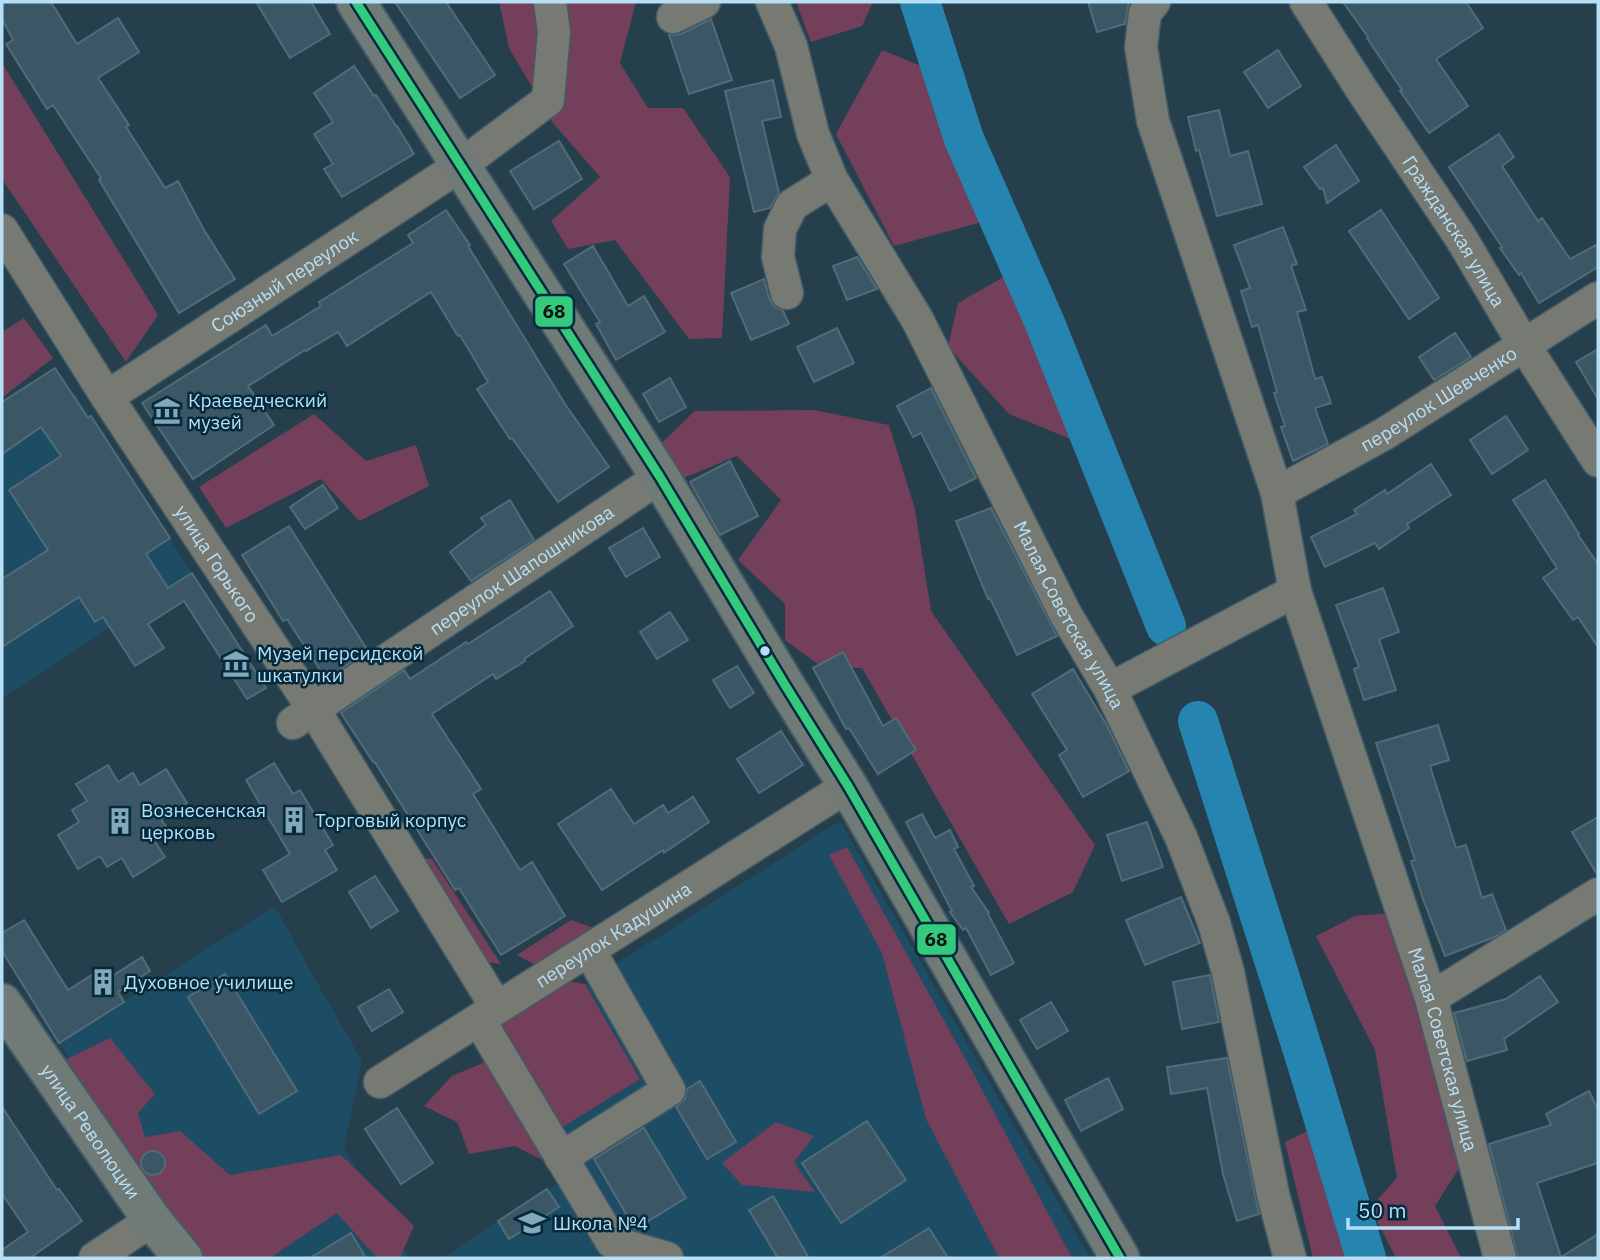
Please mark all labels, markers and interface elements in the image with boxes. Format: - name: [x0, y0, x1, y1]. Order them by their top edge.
- street label: Гражданская улица: [1397, 151, 1511, 311]
- street label: Союзный переулок: [206, 224, 362, 338]
- line badge: 68: [534, 295, 574, 328]
- text: 68: [543, 299, 565, 323]
- street label: переулок Шевченко: [1356, 341, 1521, 457]
- place label: Краеведческий музей: [188, 388, 327, 434]
- museum icon: Краеведческий музей: [152, 396, 182, 426]
- street label: переулок Шапошникова: [425, 499, 618, 640]
- street label: улица Горького: [170, 500, 265, 627]
- street label: Малая Советская улица: [1008, 517, 1130, 713]
- place label: Музей персидской шкатулки: [257, 641, 423, 687]
- unlabelled marker: [758, 644, 772, 658]
- museum icon: Музей персидской шкатулки: [221, 649, 251, 679]
- place label: Вознесенская церковь: [141, 798, 266, 844]
- building icon: Торговый корпус: [279, 805, 309, 835]
- building icon: Вознесенская церковь: [105, 806, 135, 836]
- place label: Торговый корпус: [315, 808, 467, 832]
- street label: переулок Кадушина: [531, 876, 696, 993]
- line badge: 68: [916, 923, 957, 956]
- text: 68: [925, 927, 947, 951]
- street label: Малая Советская улица: [1403, 944, 1483, 1154]
- building icon: Духовное училище: [88, 967, 118, 997]
- place label: Духовное училище: [124, 970, 293, 994]
- street label: улица Революции: [36, 1059, 146, 1204]
- scale bar: [1348, 1186, 1518, 1230]
- text: 50 m: [1358, 1196, 1407, 1224]
- school or university icon: Школа №4: [517, 1208, 547, 1238]
- place label: Школа №4: [553, 1211, 648, 1235]

